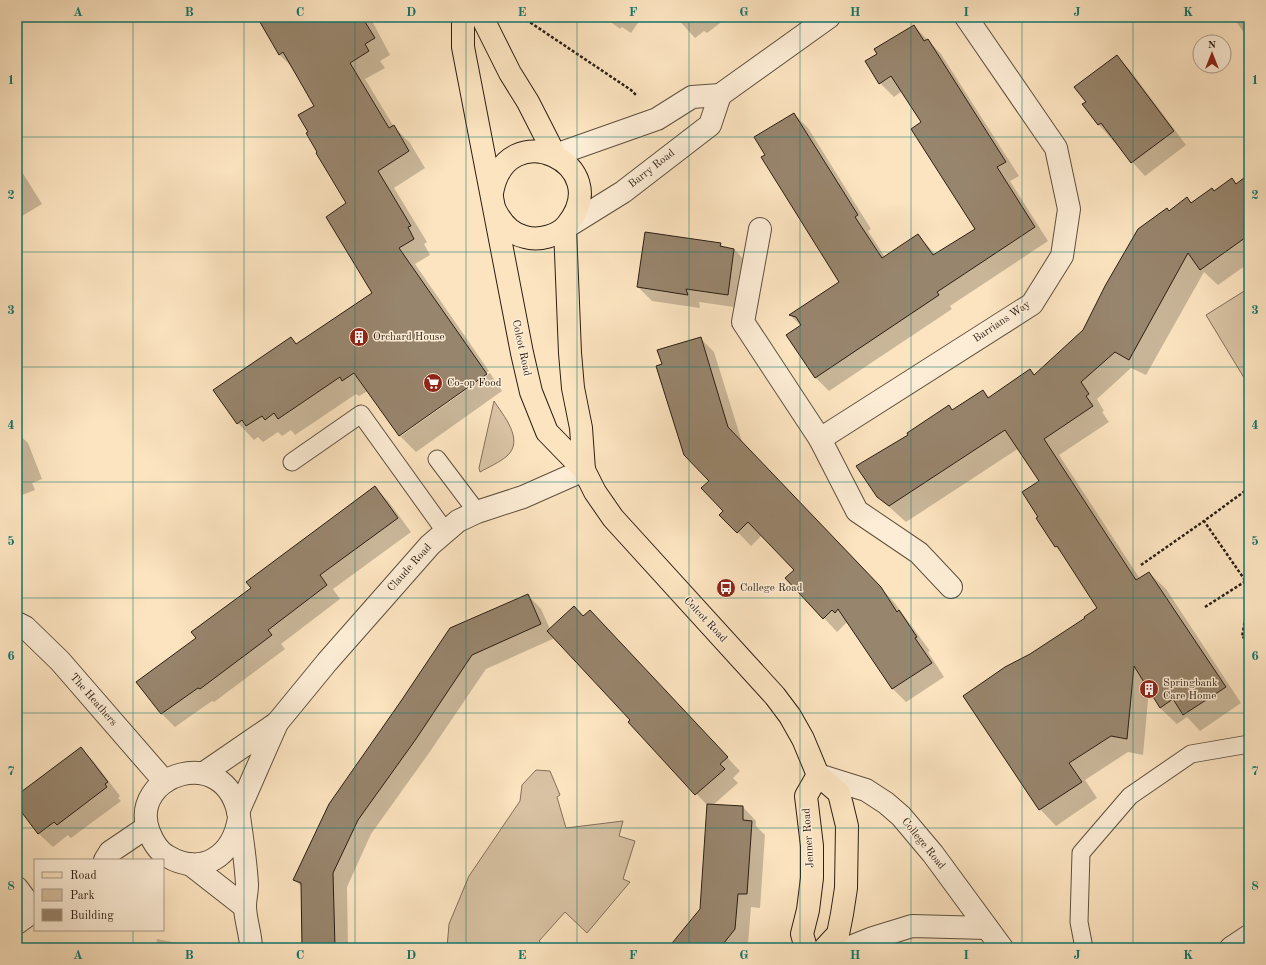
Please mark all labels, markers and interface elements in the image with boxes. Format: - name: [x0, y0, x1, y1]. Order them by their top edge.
- text: A: [73, 6, 83, 19]
- text: B: [184, 6, 194, 19]
- text: C: [296, 6, 304, 19]
- text: D: [406, 6, 416, 19]
- text: E: [518, 6, 527, 19]
- text: F: [629, 6, 638, 19]
- text: G: [739, 6, 749, 19]
- text: H: [850, 6, 861, 19]
- text: I: [963, 6, 969, 19]
- text: J: [1073, 6, 1081, 19]
- text: K: [1183, 6, 1193, 19]
- north arrow: [1192, 34, 1232, 74]
- text: N: [1208, 40, 1217, 51]
- text: 1: [7, 74, 15, 87]
- text: 1: [1251, 74, 1259, 87]
- street label: Barry Road: [627, 147, 677, 190]
- text: 2: [7, 189, 15, 202]
- text: 2: [1251, 189, 1259, 202]
- street label: Barrians Way: [971, 299, 1033, 345]
- text: 3: [7, 304, 15, 317]
- text: 3: [1251, 304, 1259, 317]
- street label: Colcot Road: [510, 319, 532, 378]
- building icon: Orchard House: [348, 326, 370, 348]
- place label: Orchard House: [373, 332, 445, 343]
- supermarket icon: Co-op Food: [422, 372, 444, 394]
- place label: Co-op Food: [447, 378, 502, 389]
- text: 4: [7, 419, 15, 432]
- text: 4: [1251, 419, 1259, 432]
- text: 5: [7, 535, 15, 548]
- text: 5: [1251, 535, 1259, 548]
- street label: Claude Road: [386, 542, 434, 594]
- bus stop icon: College Road: [715, 577, 737, 599]
- place label: College Road: [740, 583, 803, 594]
- street label: Colcot Road: [681, 595, 729, 645]
- text: 6: [7, 650, 15, 663]
- text: 6: [1251, 650, 1259, 663]
- street label: The Heathers: [67, 672, 119, 728]
- building icon: Springbank Care Home: [1138, 678, 1160, 700]
- place label: Springbank Care Home: [1163, 678, 1218, 702]
- text: 7: [7, 765, 15, 778]
- text: 7: [1251, 765, 1259, 778]
- street label: Jenner Road: [801, 807, 817, 868]
- street label: College Road: [899, 816, 947, 872]
- legend: [34, 859, 164, 931]
- text: Road: [70, 870, 97, 882]
- text: 8: [7, 880, 15, 893]
- text: 8: [1251, 880, 1259, 893]
- text: Park: [70, 890, 95, 902]
- text: Building: [70, 910, 114, 922]
- text: A: [73, 949, 83, 962]
- text: B: [184, 949, 194, 962]
- text: C: [296, 949, 304, 962]
- text: D: [406, 949, 416, 962]
- text: E: [518, 949, 527, 962]
- text: F: [629, 949, 638, 962]
- text: G: [739, 949, 749, 962]
- text: H: [850, 949, 861, 962]
- text: I: [963, 949, 969, 962]
- text: J: [1073, 949, 1081, 962]
- text: K: [1183, 949, 1193, 962]

